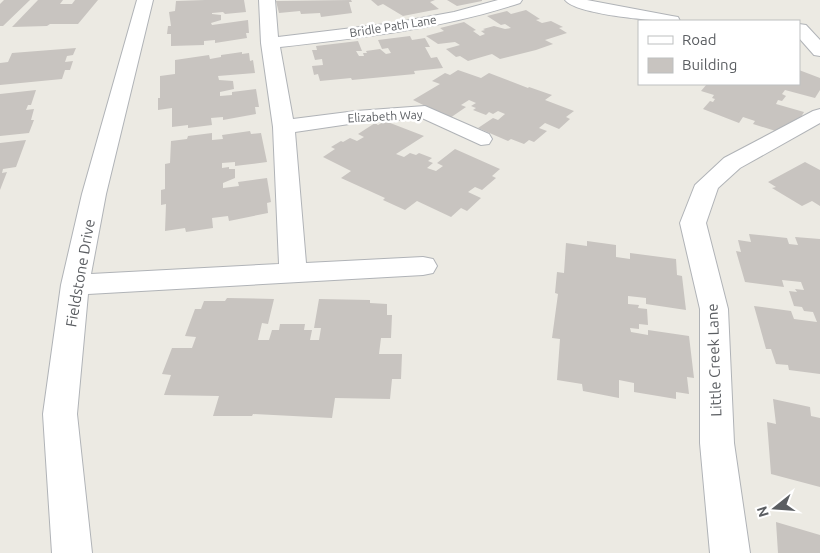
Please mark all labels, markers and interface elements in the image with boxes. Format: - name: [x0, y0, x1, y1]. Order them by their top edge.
- street label: Bridle Path Lane: [349, 13, 437, 39]
- legend: [638, 20, 800, 85]
- text: Road: [682, 31, 717, 48]
- text: Building: [682, 56, 737, 73]
- street label: Elizabeth Way: [347, 108, 423, 124]
- street label: Fieldstone Drive: [62, 218, 98, 328]
- street label: Little Creek Lane: [704, 303, 724, 417]
- north arrow: [750, 483, 800, 533]
- text: N: [753, 504, 772, 519]

